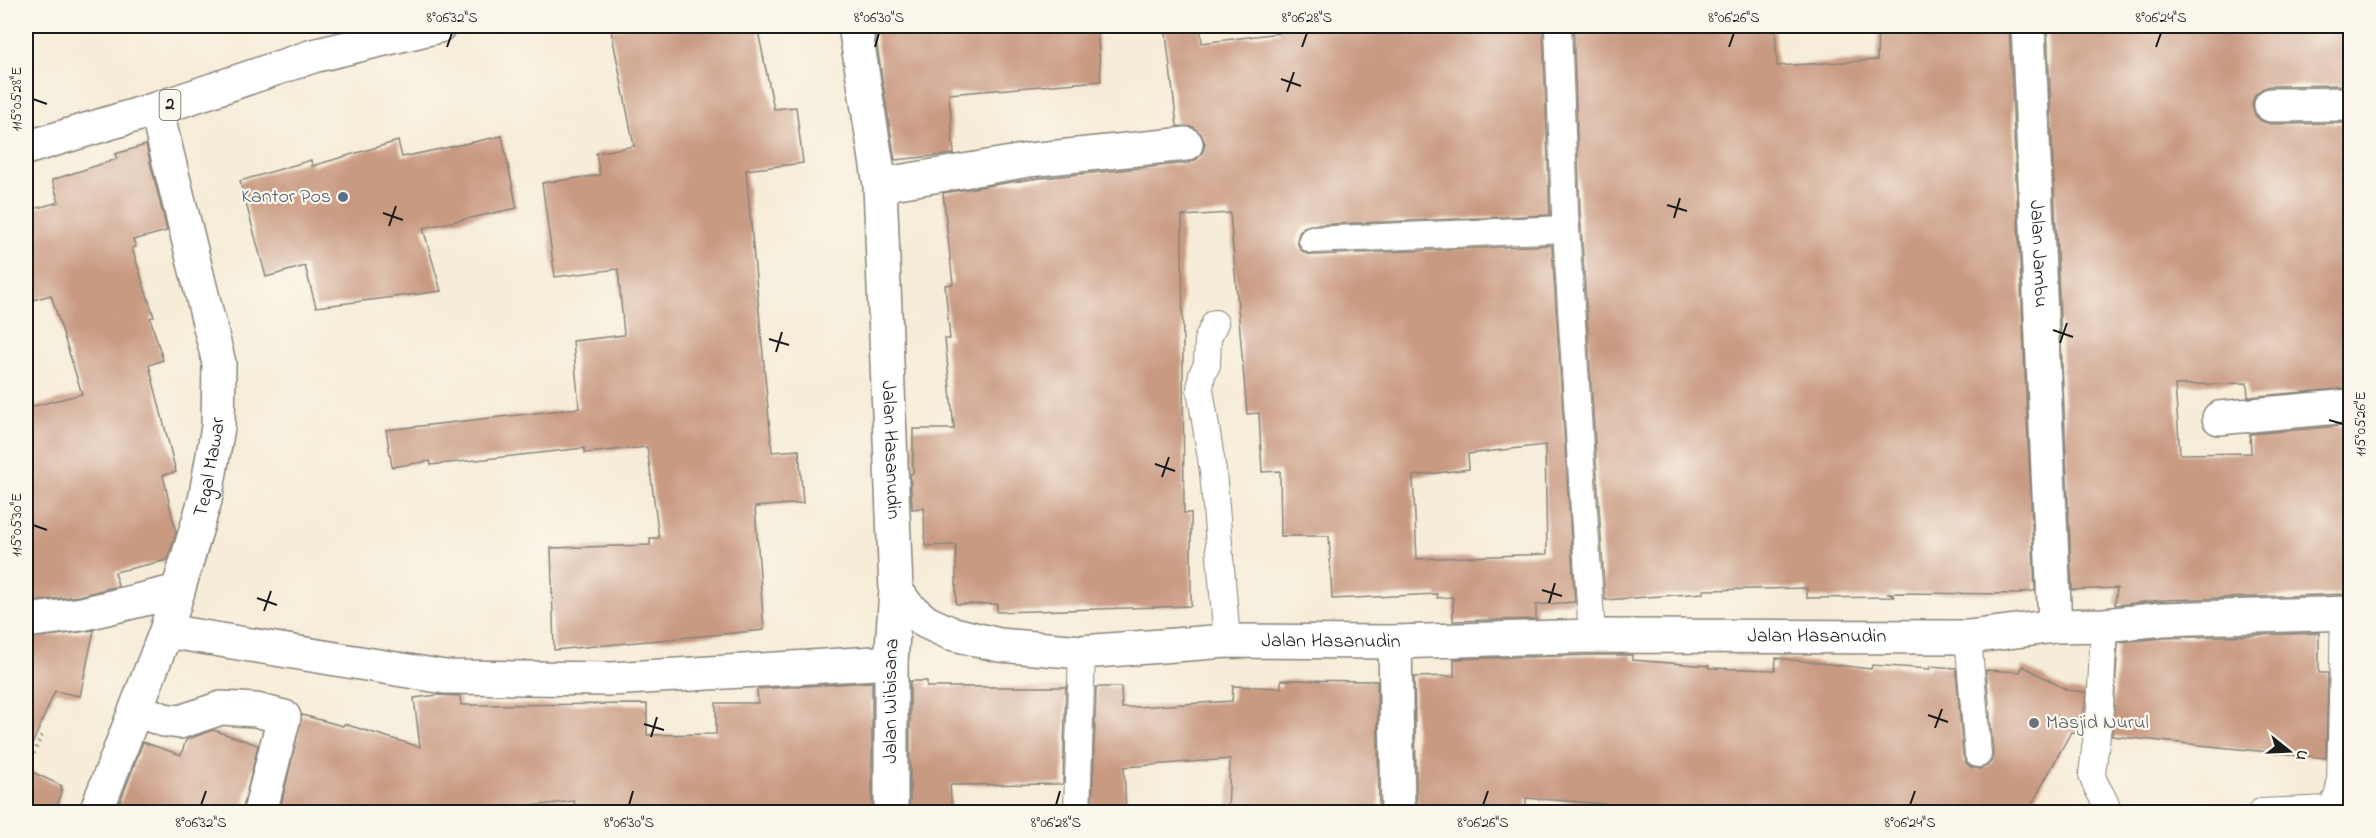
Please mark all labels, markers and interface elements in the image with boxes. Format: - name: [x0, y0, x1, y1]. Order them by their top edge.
- text: 8°06'32"S: [426, 7, 478, 29]
- text: 8°06'30"S: [854, 7, 904, 29]
- text: 8°06'28"S: [1282, 7, 1333, 29]
- text: 8°06'26"S: [1708, 7, 1760, 29]
- text: 8°06'24"S: [2135, 7, 2187, 29]
- text: 115°05'28"E: [6, 67, 28, 131]
- road number: 2: [160, 90, 180, 120]
- place label: Kantor Pos: [241, 183, 331, 212]
- marker: Kantor Pos: [336, 190, 350, 204]
- street label: Jalan Jambu: [2021, 199, 2055, 308]
- street label: Jalan Hasanudin: [873, 380, 908, 520]
- text: 115°05'26"E: [2350, 391, 2372, 457]
- street label: Tegal Mawar: [186, 416, 233, 521]
- text: 115°05'30"E: [6, 493, 28, 557]
- street label: Jalan Hasanudin: [1747, 622, 1887, 651]
- street label: Jalan Hasanudin: [1261, 627, 1401, 657]
- street label: Jalan Wibisana: [877, 637, 907, 764]
- place label: Masjid Nurul: [2046, 709, 2149, 738]
- marker: Masjid Nurul: [2027, 716, 2041, 730]
- north arrow: [2259, 721, 2319, 781]
- text: U: [2288, 746, 2314, 764]
- text: 8°06'32"S: [175, 812, 227, 834]
- text: 8°06'30"S: [604, 812, 654, 834]
- text: 8°06'28"S: [1031, 812, 1082, 834]
- text: 8°06'26"S: [1457, 812, 1509, 834]
- text: 8°06'24"S: [1884, 812, 1936, 834]

